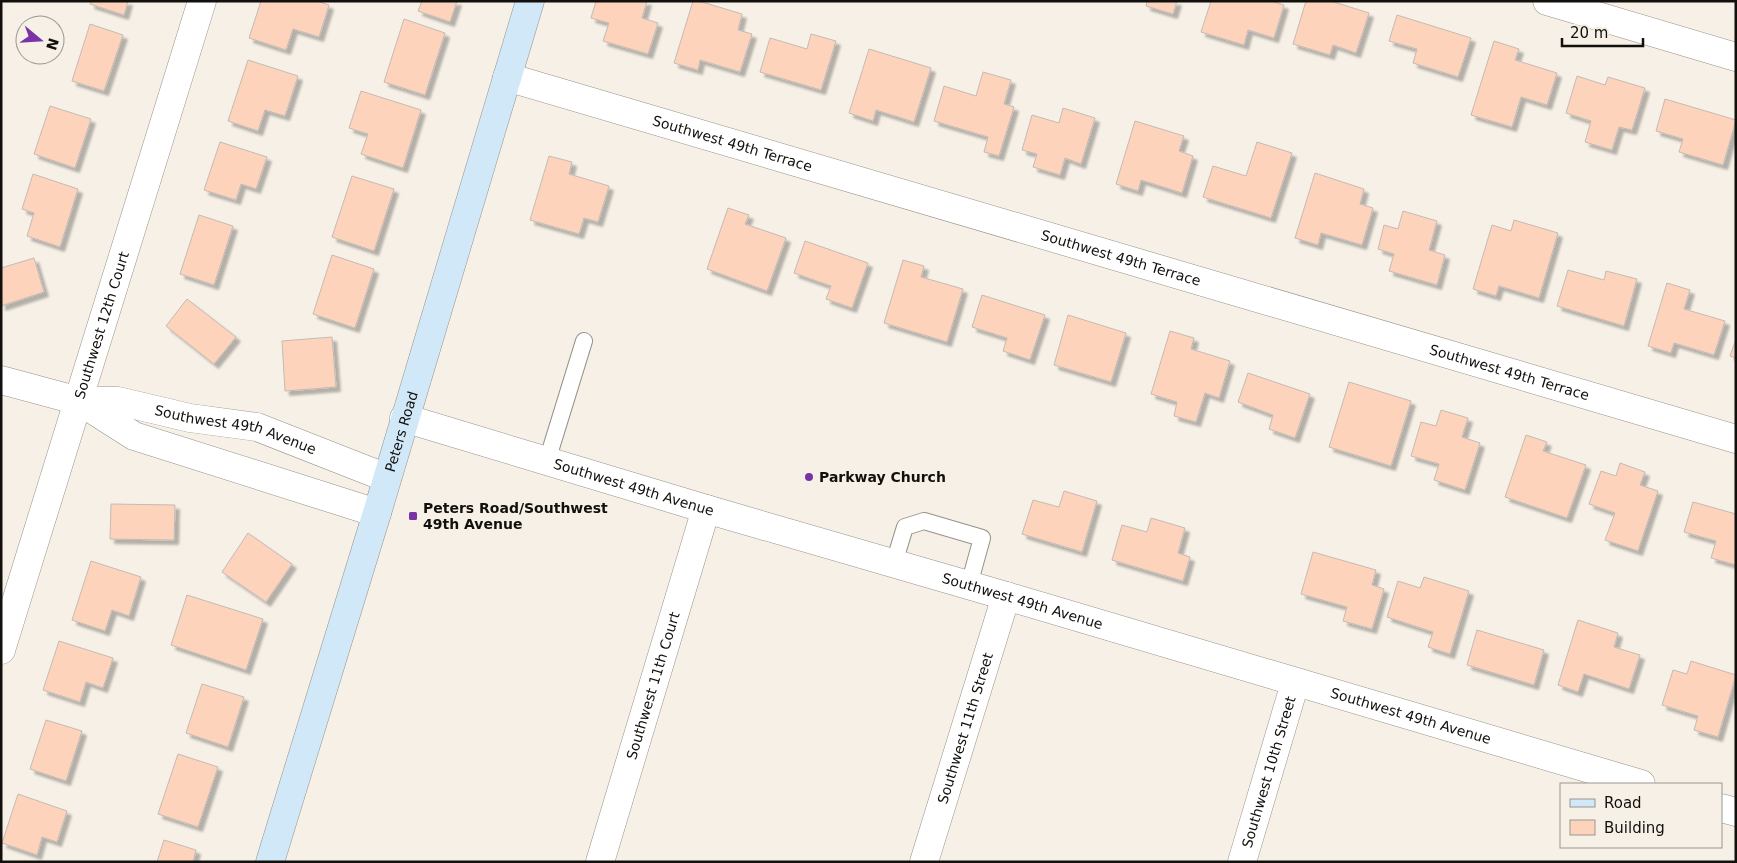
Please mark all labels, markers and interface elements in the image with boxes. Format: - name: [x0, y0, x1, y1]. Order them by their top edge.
- north arrow: [15, 15, 65, 65]
- scale bar: [1562, 15, 1643, 47]
- text: 20 m: [1570, 24, 1608, 42]
- text: N: [43, 36, 62, 52]
- street label: Southwest 49th Terrace: [651, 112, 814, 174]
- street label: Southwest 49th Terrace: [1039, 227, 1203, 289]
- street label: Southwest 12th Court: [71, 249, 132, 401]
- street label: Southwest 49th Terrace: [1428, 341, 1591, 403]
- street label: Peters Road: [382, 389, 421, 474]
- street label: Southwest 49th Avenue: [153, 402, 319, 457]
- street label: Southwest 49th Avenue: [552, 456, 716, 519]
- place label: Parkway Church: [819, 469, 946, 485]
- marker: Parkway Church: [803, 471, 815, 483]
- place label: Peters Road/Southwest 49th Avenue: [423, 500, 608, 532]
- marker: Peters Road/Southwest 49th Avenue: [407, 510, 419, 522]
- street label: Southwest 49th Avenue: [940, 570, 1105, 632]
- street label: Southwest 11th Court: [623, 610, 683, 761]
- street label: Southwest 11th Street: [934, 650, 996, 806]
- street label: Southwest 49th Avenue: [1329, 685, 1493, 747]
- street label: Southwest 10th Street: [1239, 694, 1299, 850]
- legend: [1560, 783, 1722, 848]
- text: Road: [1604, 794, 1642, 812]
- text: Building: [1604, 819, 1665, 837]

